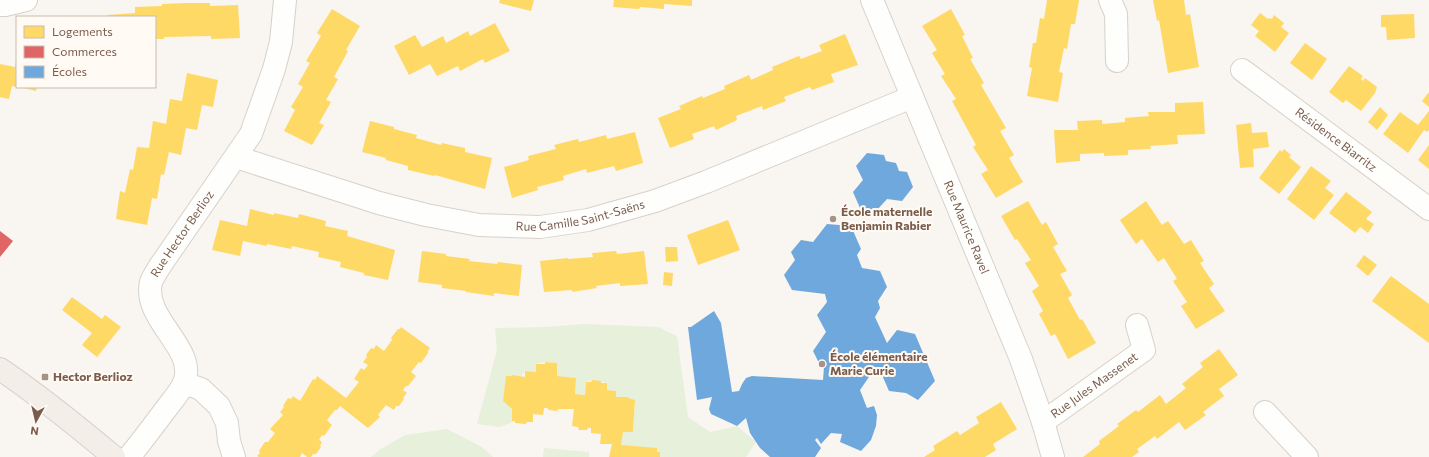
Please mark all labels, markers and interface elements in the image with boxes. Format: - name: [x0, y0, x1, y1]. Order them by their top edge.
- legend: [16, 16, 156, 88]
- text: Logements: [52, 24, 113, 38]
- text: Commerces: [52, 44, 117, 58]
- text: Écoles: [52, 64, 87, 78]
- street label: Résidence Biarritz: [1293, 104, 1380, 174]
- street label: Rue Maurice Ravel: [942, 178, 993, 276]
- street label: Rue Hector Berlioz: [147, 187, 216, 279]
- street label: Rue Camille Saint-Saëns: [515, 196, 646, 233]
- place label: École maternelle Benjamin Rabier: [841, 204, 932, 232]
- marker: École maternelle Benjamin Rabier: [828, 214, 838, 224]
- place label: École élémentaire Marie Curie: [830, 349, 928, 377]
- street label: Rue Jules Massenet: [1047, 349, 1140, 420]
- marker: École élémentaire Marie Curie: [817, 359, 827, 369]
- place label: Hector Berlioz: [53, 369, 133, 383]
- marker: Hector Berlioz: [40, 372, 50, 382]
- north arrow: [16, 401, 56, 441]
- text: N: [30, 424, 40, 438]

